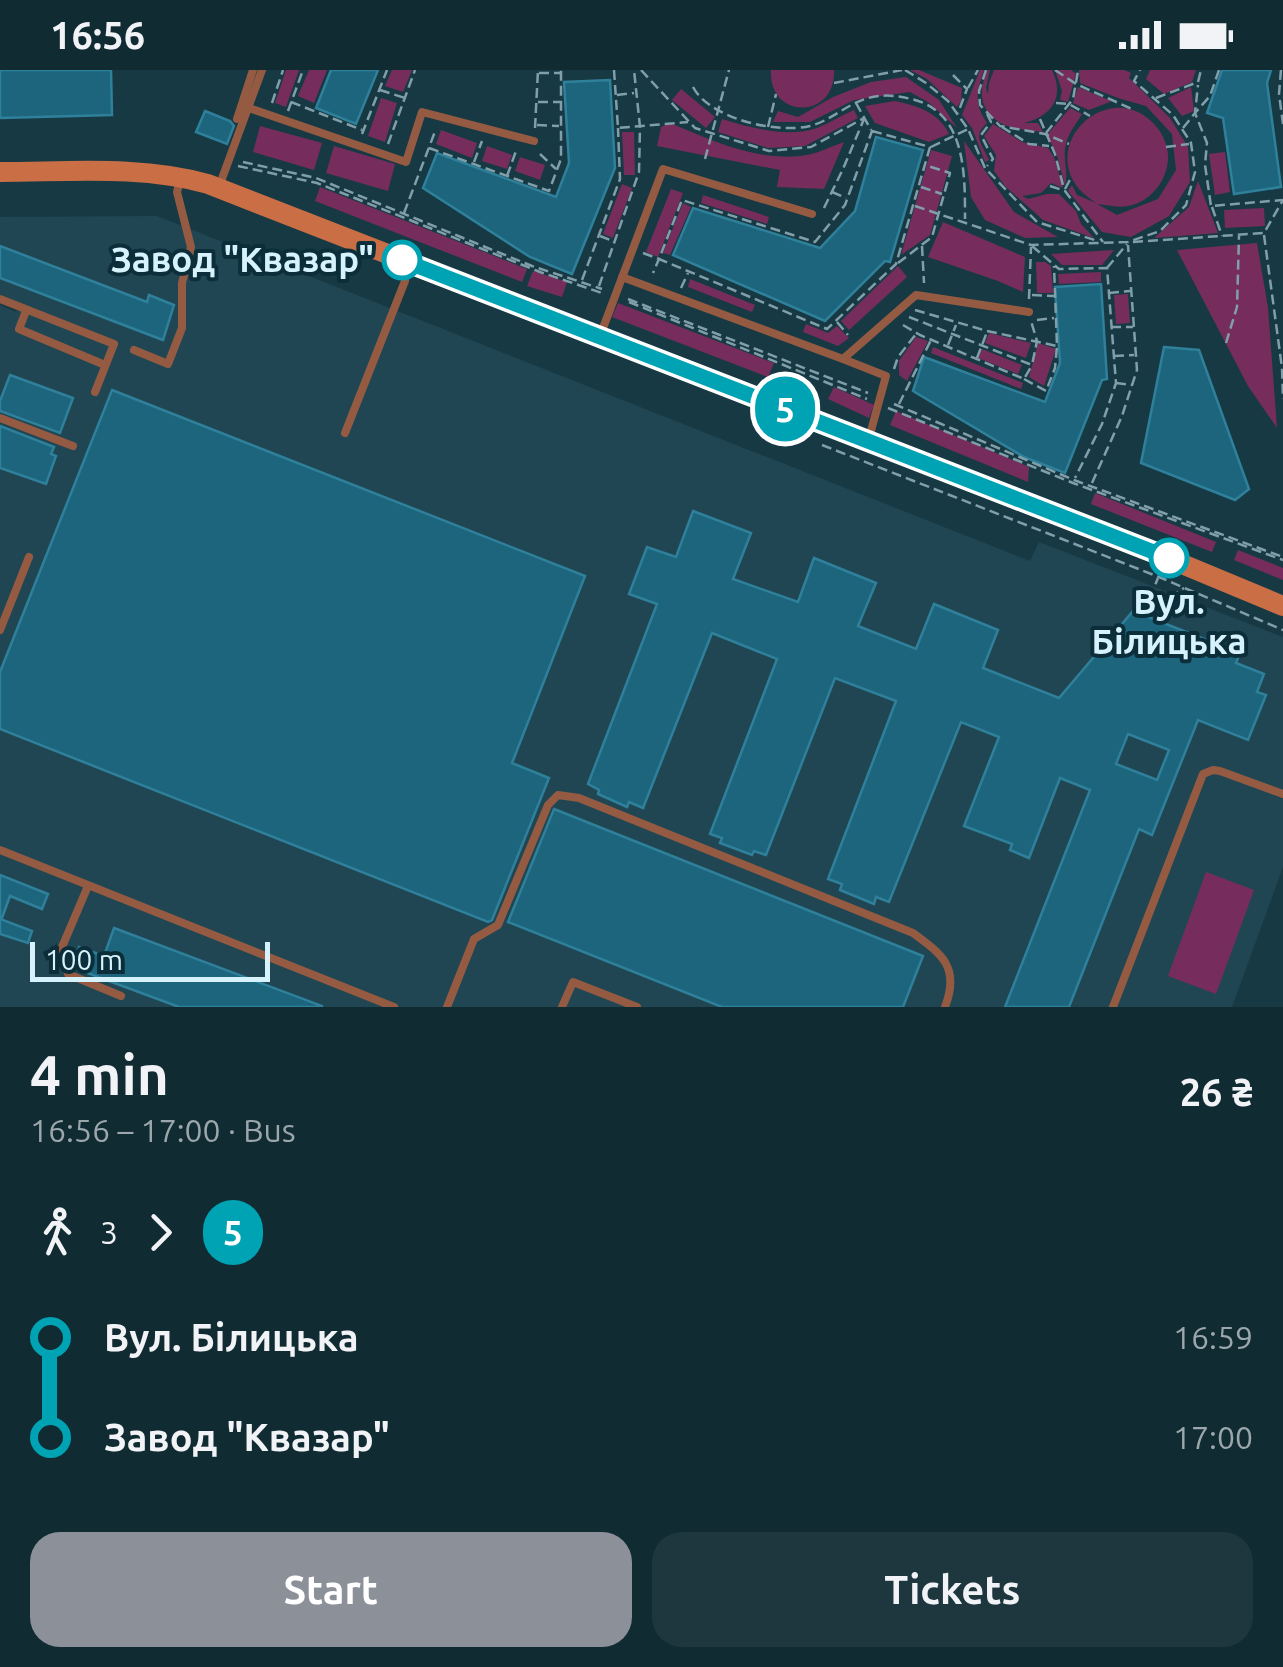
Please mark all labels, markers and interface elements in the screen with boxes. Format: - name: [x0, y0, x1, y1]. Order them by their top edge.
- text: 16:56: [50, 14, 145, 56]
- place label: Завод "Квазар": [111, 239, 374, 279]
- marker: Завод "Квазар": [383, 241, 421, 279]
- line badge: 5: [752, 376, 818, 442]
- text: 5: [775, 389, 795, 429]
- marker: Вул. Білицька: [1150, 539, 1188, 577]
- place label: Вул. Білицька: [1092, 581, 1246, 661]
- scale bar: [30, 937, 270, 981]
- text: 100 m: [45, 944, 123, 975]
- text: 4 min: [30, 1044, 169, 1105]
- text: 26 ₴: [1180, 1071, 1253, 1113]
- text: 16:56 – 17:00 · Bus: [30, 1112, 296, 1148]
- icon: walk: [30, 1205, 85, 1260]
- icon: forward: [133, 1205, 188, 1260]
- text: 5: [223, 1212, 243, 1252]
- text: 3: [100, 1214, 118, 1250]
- text: Вул. Білицька: [104, 1316, 359, 1358]
- text: 16:59: [1173, 1319, 1253, 1355]
- text: Завод "Квазар": [104, 1416, 390, 1458]
- text: 17:00: [1173, 1419, 1253, 1455]
- button: Start: [30, 1532, 632, 1647]
- button: Tickets: [652, 1532, 1253, 1647]

